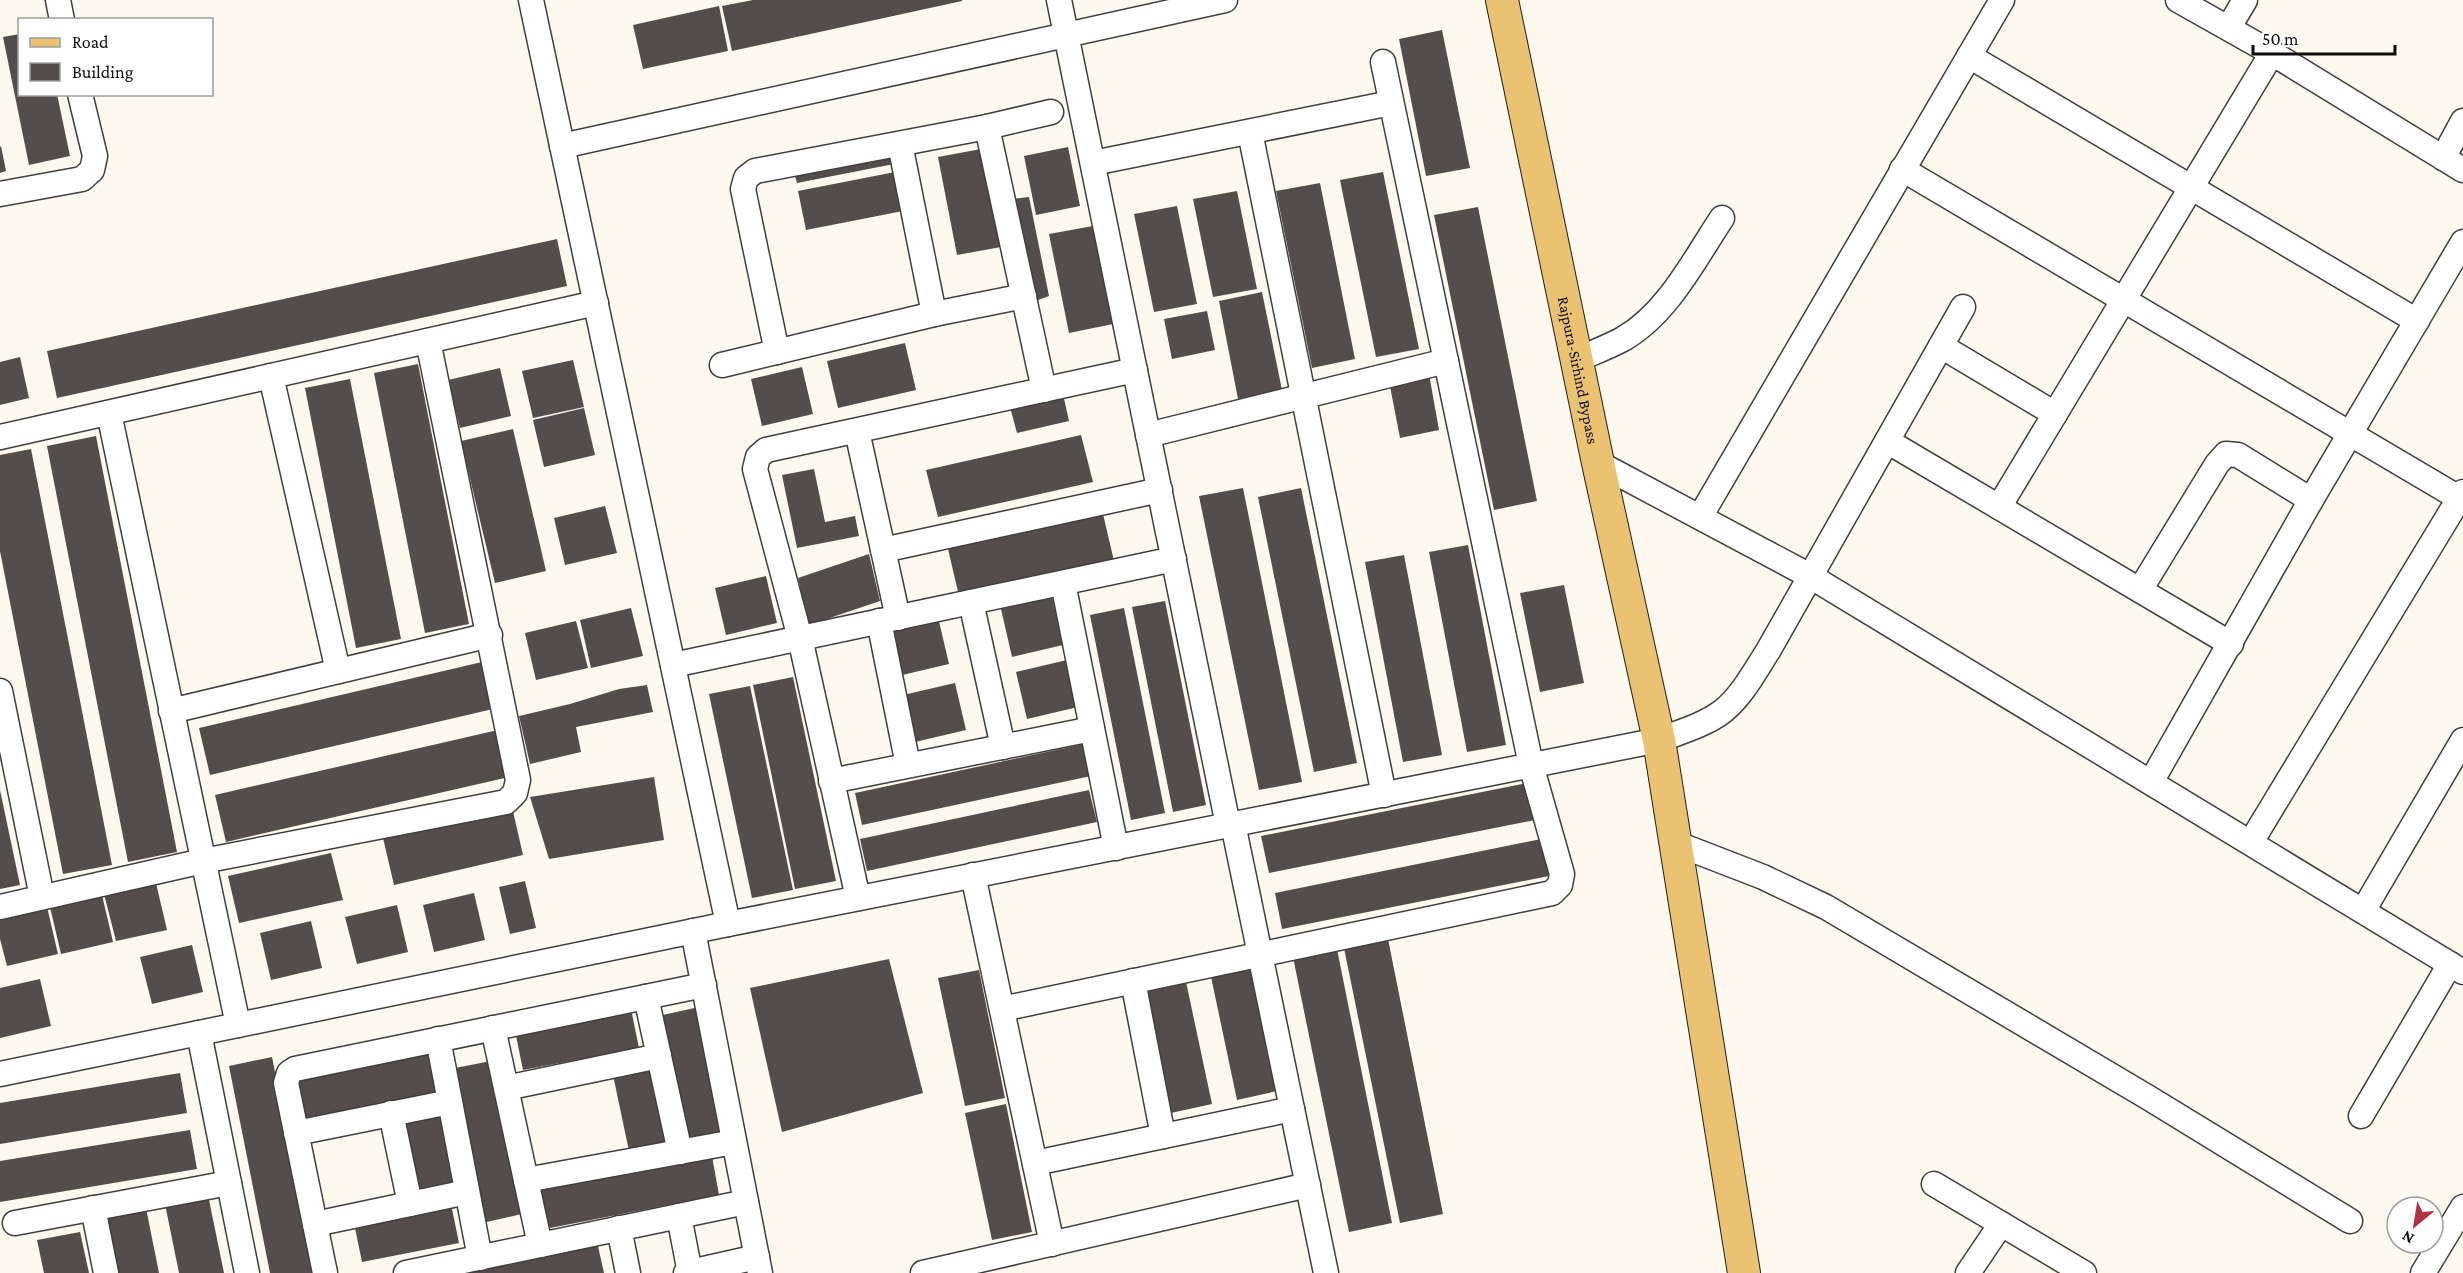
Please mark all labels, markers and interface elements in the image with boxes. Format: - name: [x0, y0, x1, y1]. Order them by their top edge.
- legend: [18, 18, 213, 96]
- scale bar: [2253, 18, 2396, 56]
- text: 50 m: [2262, 29, 2299, 49]
- text: Road: [72, 32, 109, 52]
- text: Building: [72, 62, 134, 82]
- street label: Rajpura-Sirhind Bypass: [1555, 295, 1602, 445]
- north arrow: [2385, 1195, 2445, 1255]
- text: N: [2399, 1227, 2417, 1248]

